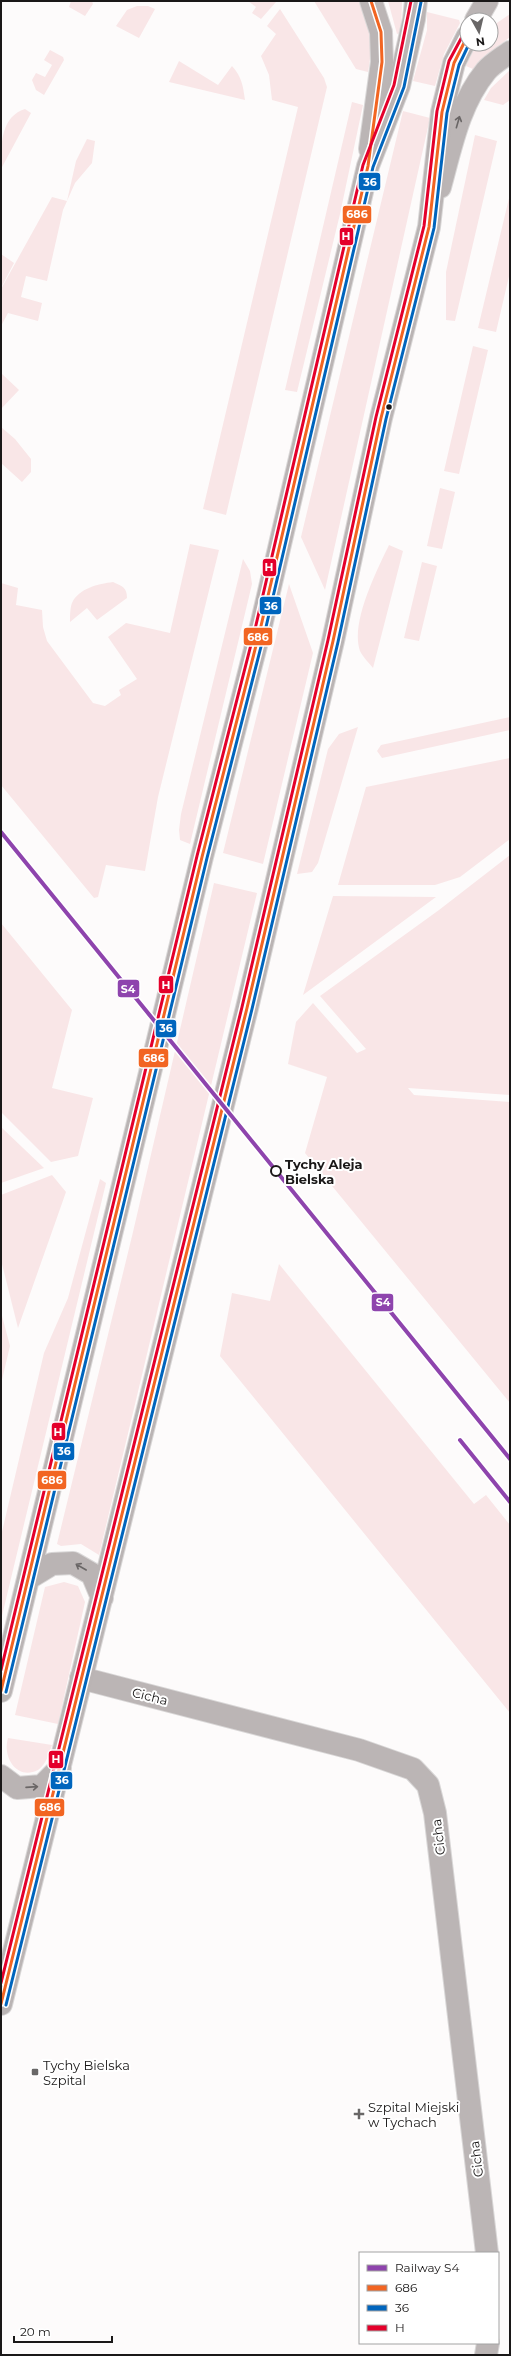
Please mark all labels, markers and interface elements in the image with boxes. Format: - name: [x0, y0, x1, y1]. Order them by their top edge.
- north arrow: [459, 12, 499, 52]
- text: N: [475, 34, 486, 49]
- one-way arrow: [455, 115, 462, 128]
- line badge: 36: [358, 172, 381, 191]
- text: 36: [362, 175, 377, 189]
- line badge: 686: [342, 205, 372, 224]
- text: 686: [346, 207, 368, 221]
- line badge: H: [339, 227, 354, 246]
- text: H: [342, 229, 350, 243]
- unlabelled marker: [384, 402, 394, 412]
- line badge: H: [262, 558, 277, 577]
- text: H: [265, 560, 273, 574]
- line badge: 36: [259, 596, 282, 615]
- text: 36: [263, 599, 278, 613]
- line badge: 686: [243, 627, 273, 646]
- text: 686: [247, 630, 269, 644]
- line badge: H: [158, 975, 174, 994]
- text: H: [162, 978, 170, 992]
- line badge: S4: [117, 979, 140, 998]
- text: S4: [121, 982, 136, 996]
- line badge: 36: [155, 1019, 177, 1038]
- text: 36: [158, 1021, 173, 1035]
- line badge: 686: [138, 1048, 169, 1068]
- text: 686: [143, 1051, 165, 1065]
- place label: Tychy Aleja Bielska: [285, 1156, 363, 1187]
- marker: Tychy Aleja Bielska: [270, 1165, 282, 1177]
- line badge: S4: [371, 1293, 394, 1312]
- text: S4: [376, 1295, 391, 1309]
- line badge: H: [51, 1422, 66, 1441]
- text: H: [54, 1425, 62, 1439]
- line badge: 36: [53, 1442, 75, 1461]
- text: 36: [56, 1444, 71, 1458]
- line badge: 686: [37, 1470, 67, 1490]
- text: 686: [41, 1473, 63, 1487]
- one-way arrow: [75, 1563, 87, 1571]
- street label: Cicha: [130, 1684, 170, 1708]
- line badge: H: [48, 1750, 64, 1769]
- text: H: [52, 1752, 60, 1766]
- line badge: 36: [50, 1771, 73, 1790]
- text: 36: [54, 1773, 69, 1787]
- one-way arrow: [25, 1783, 38, 1790]
- line badge: 686: [34, 1798, 65, 1817]
- text: 686: [39, 1800, 61, 1814]
- street label: Cicha: [428, 1818, 448, 1856]
- place label: Tychy Bielska Szpital: [43, 2057, 130, 2088]
- marker: Tychy Bielska Szpital: [30, 2067, 40, 2077]
- place label: Szpital Miejski w Tychach: [368, 2099, 459, 2130]
- marker: Szpital Miejski w Tychach: [353, 2108, 365, 2120]
- street label: Cicha: [466, 2140, 486, 2178]
- legend: [359, 2252, 499, 2344]
- text: Railway S4: [395, 2260, 459, 2275]
- text: 686: [395, 2280, 417, 2295]
- text: 36: [395, 2300, 409, 2315]
- scale bar: [14, 2318, 112, 2344]
- text: H: [395, 2320, 405, 2335]
- text: 20 m: [20, 2324, 51, 2339]

